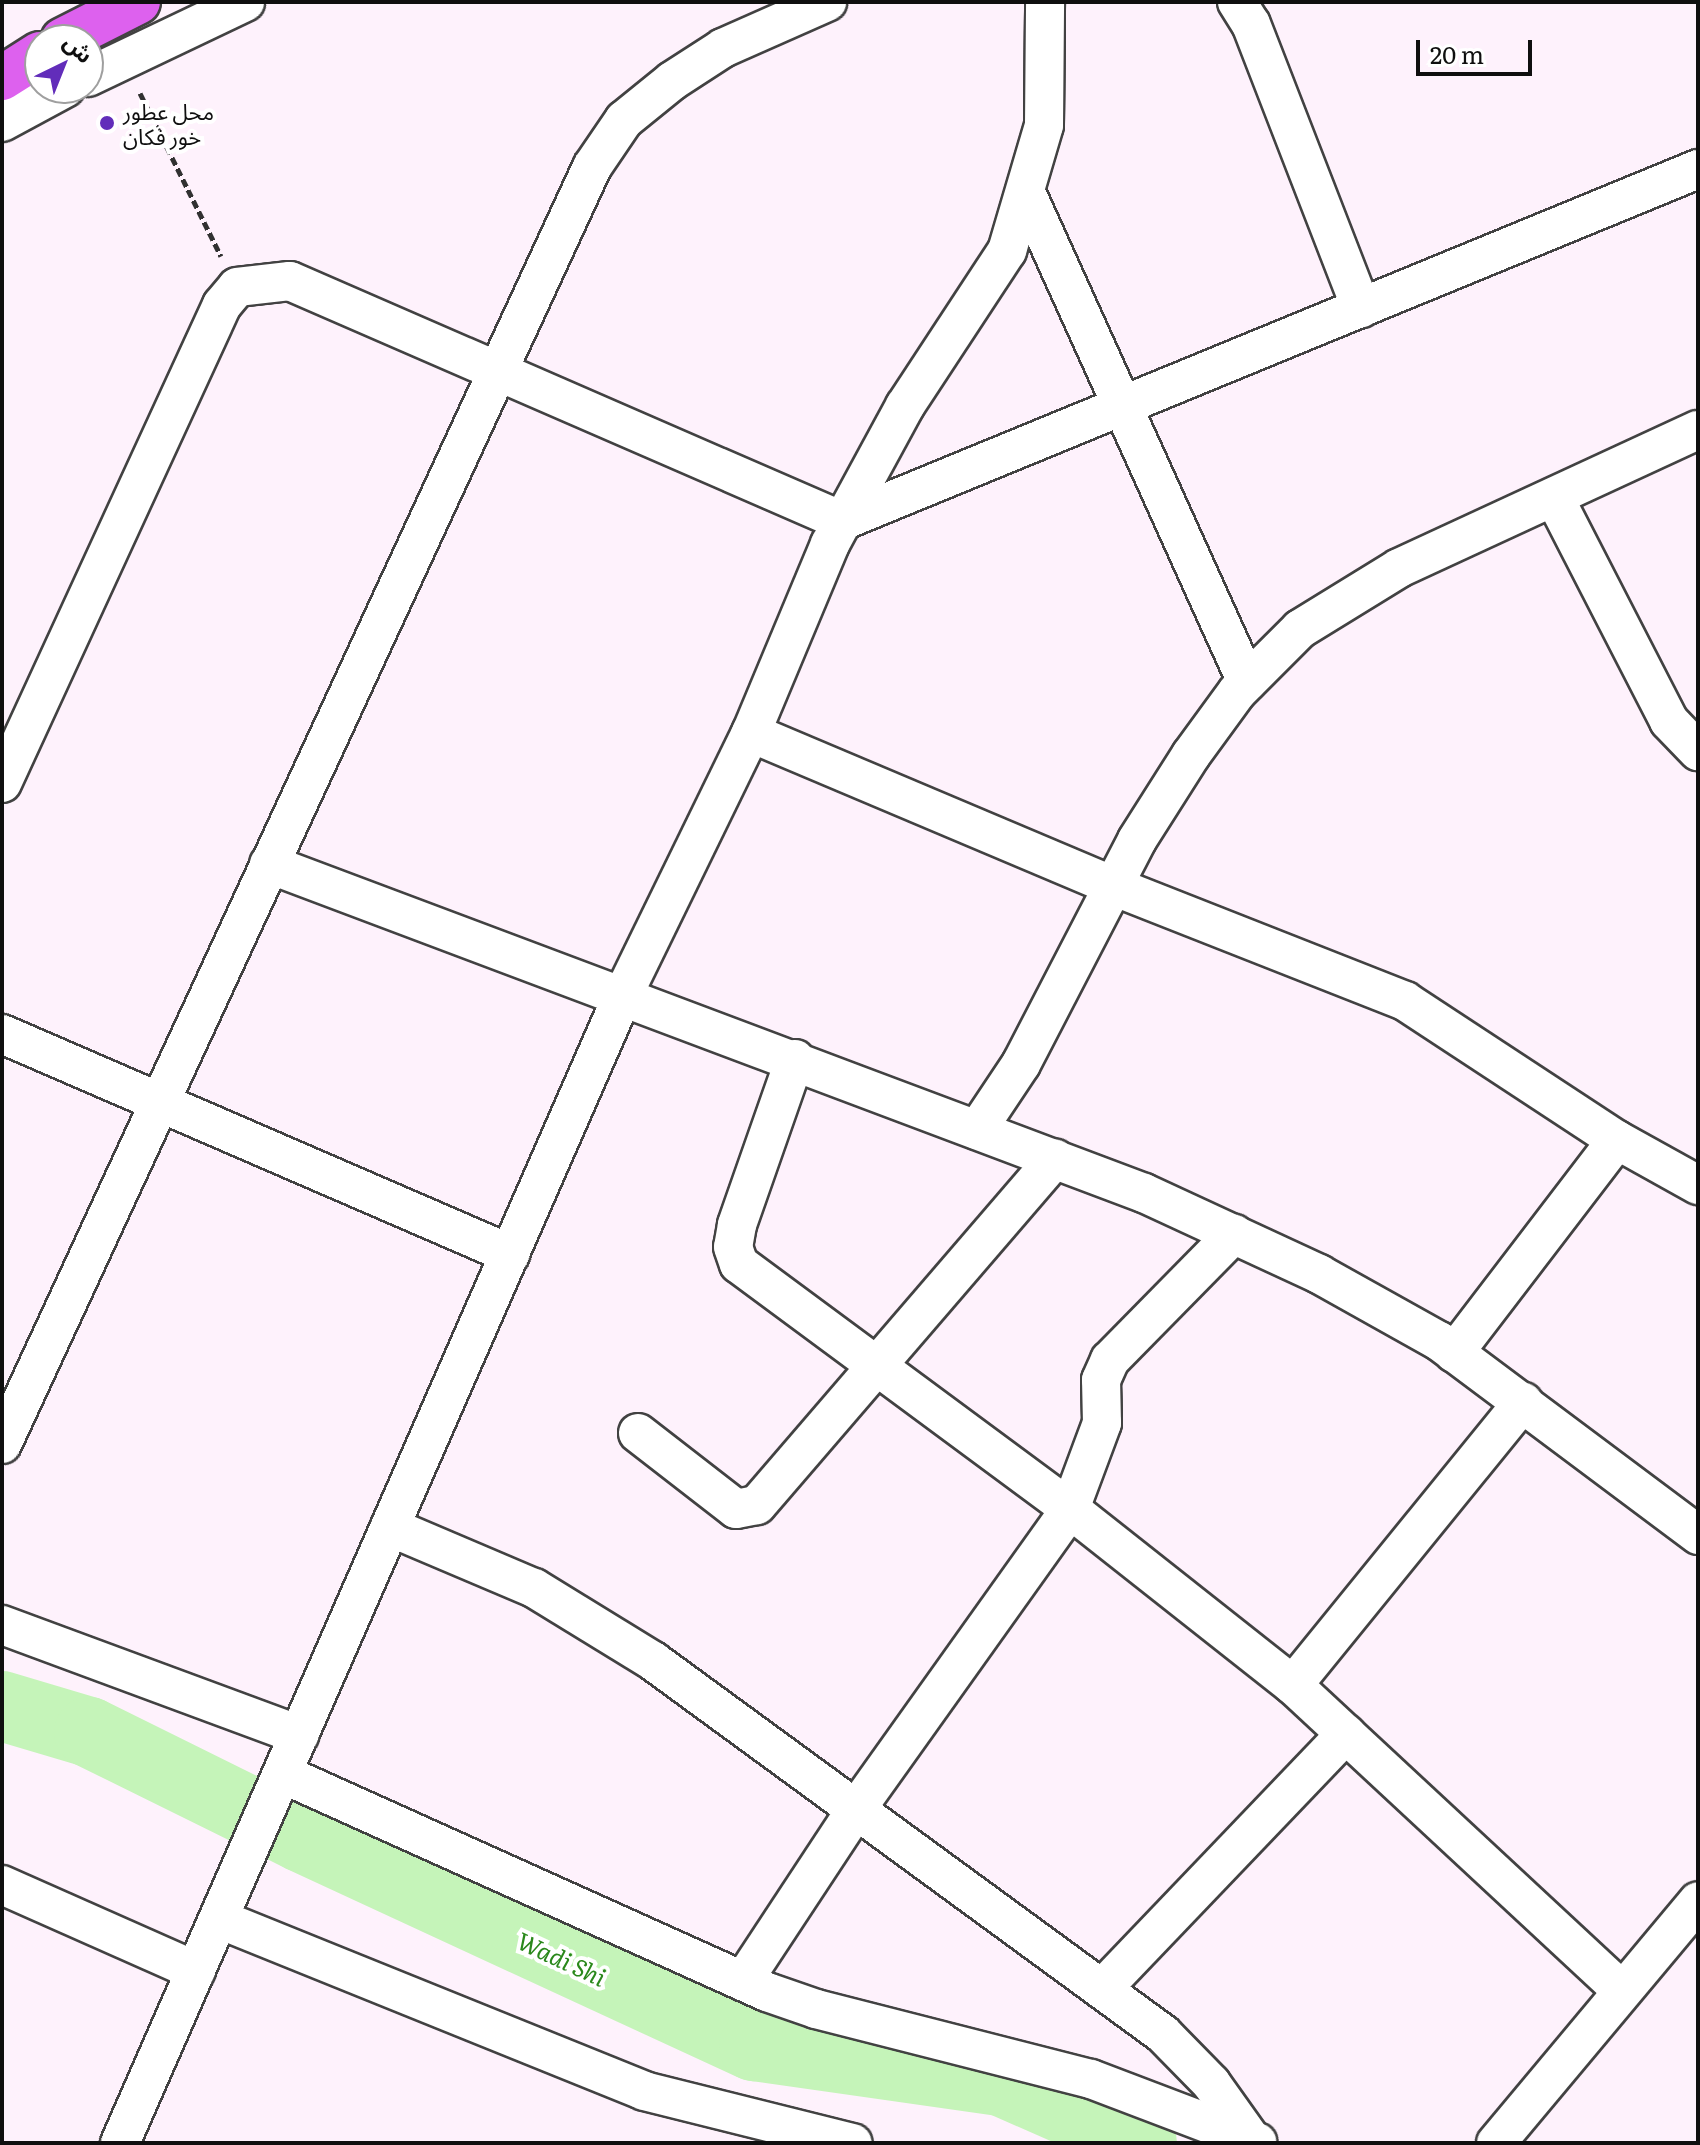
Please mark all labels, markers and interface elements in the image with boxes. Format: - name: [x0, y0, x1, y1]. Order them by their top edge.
- north arrow: [24, 24, 104, 104]
- scale bar: [1420, 24, 1536, 74]
- text: ش: [57, 25, 102, 70]
- text: 20 m: [1430, 36, 1484, 71]
- place label: محل عطور خور فكان: [123, 97, 214, 148]
- marker: محل عطور خور فكان: [98, 114, 116, 132]
- water label: Wadi Shi: [513, 1925, 611, 1991]

